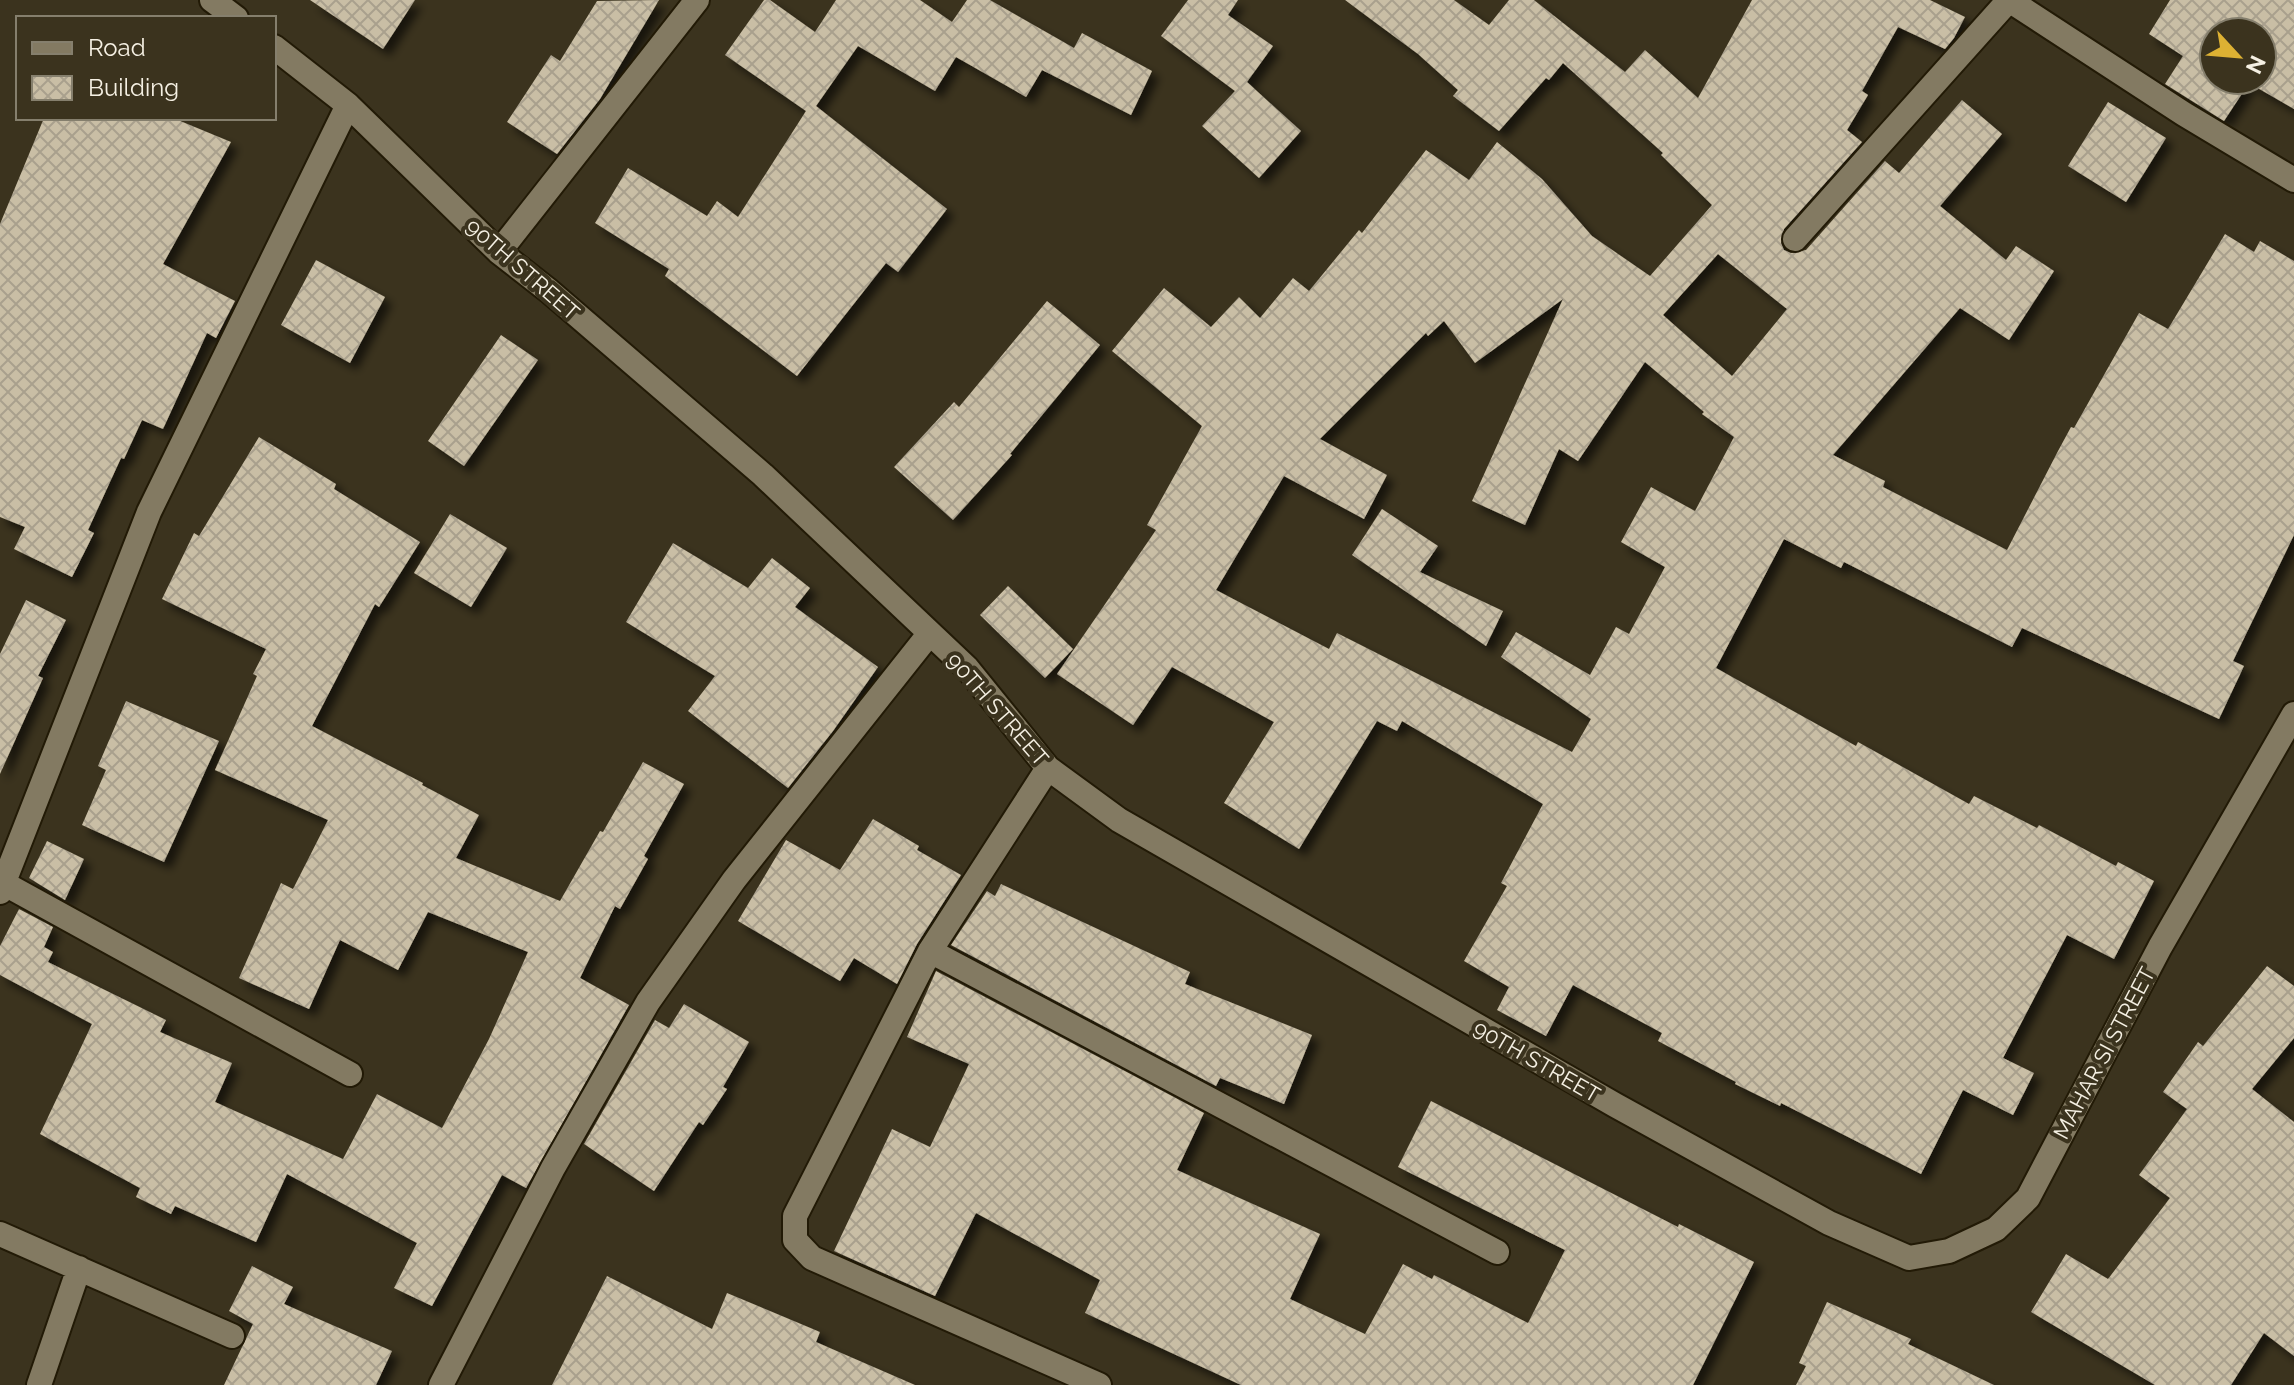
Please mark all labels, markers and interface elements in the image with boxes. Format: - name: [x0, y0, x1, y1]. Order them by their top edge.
- legend: [16, 16, 276, 120]
- north arrow: [2198, 16, 2278, 96]
- text: Road: [88, 33, 146, 62]
- text: N: [2241, 52, 2271, 78]
- text: Building: [88, 73, 179, 102]
- street label: 90TH STREET: [461, 213, 585, 326]
- street label: 90TH STREET: [942, 647, 1055, 771]
- street label: MAHAR SI STREET: [2048, 962, 2161, 1143]
- street label: 90TH STREET: [1469, 1014, 1605, 1108]

